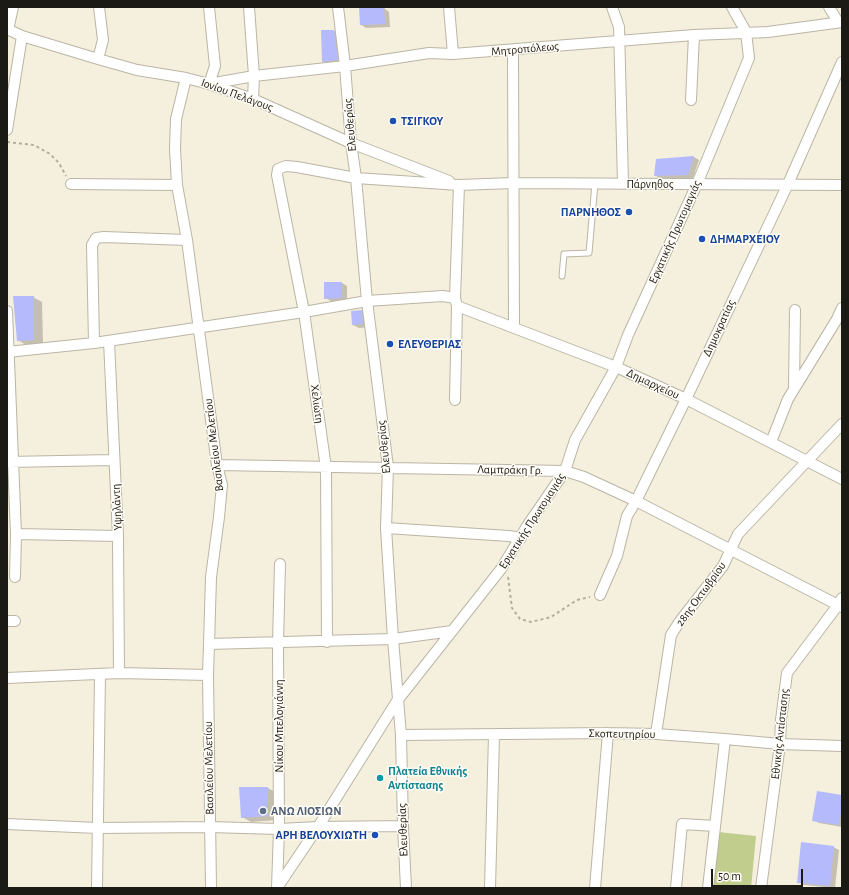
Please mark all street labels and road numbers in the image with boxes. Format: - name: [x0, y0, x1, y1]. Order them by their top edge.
- street label: Μητροπόλεως: [491, 39, 559, 59]
- street label: Ιονίου Πελάγους: [199, 75, 275, 115]
- street label: Ελευθερίας: [341, 98, 359, 152]
- street label: Πάρνηθος: [626, 177, 674, 191]
- street label: Εργατικής Πρωτομαγιάς: [646, 178, 704, 286]
- street label: Δημοκρατίας: [700, 297, 738, 359]
- street label: Δημαρχείου: [624, 366, 682, 402]
- street label: Χελιώτη: [307, 384, 327, 424]
- street label: Βασιλείου Μελετίου: [201, 398, 227, 492]
- street label: Ελευθερίας: [374, 420, 394, 474]
- street label: Λαμπράκη Γρ.: [477, 462, 543, 478]
- street label: Εργατικής Πρωτομαγιάς: [496, 470, 568, 572]
- street label: Υψηλάντη: [109, 483, 125, 531]
- street label: 28ης Οκτωβρίου: [673, 559, 729, 629]
- street label: Νίκου Μπελογιάννη: [272, 679, 286, 773]
- street label: Εθνικής Αντίστασης: [768, 688, 792, 780]
- street label: Βασιλείου Μελετίου: [201, 721, 217, 815]
- street label: Σκοπευτηρίου: [588, 726, 656, 742]
- street label: Ελευθερίας: [395, 803, 411, 857]

